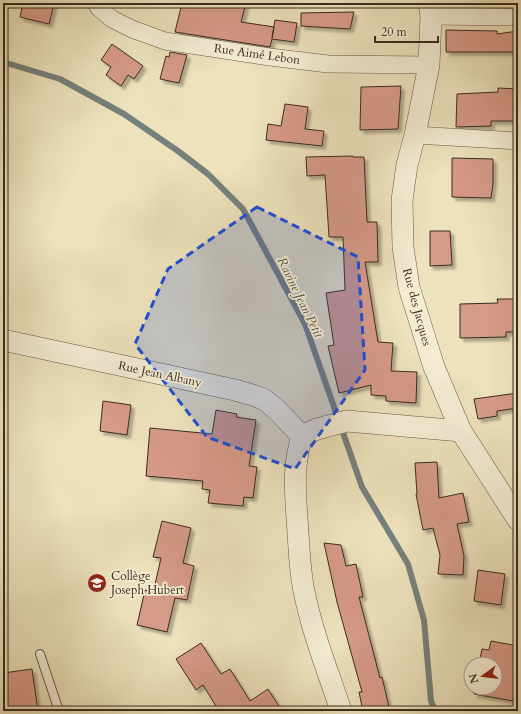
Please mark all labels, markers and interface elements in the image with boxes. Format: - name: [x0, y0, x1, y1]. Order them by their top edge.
- scale bar: [375, 18, 438, 44]
- text: 20 m: [381, 24, 408, 40]
- street label: Rue Aimé Lebon: [213, 40, 301, 68]
- water label: Ravine Jean Petit: [273, 254, 328, 341]
- street label: Rue des Jacques: [399, 266, 435, 348]
- street label: Rue Jean Albany: [117, 357, 204, 391]
- place label: Collège Joseph Hubert: [109, 568, 184, 598]
- school or university icon: Collège Joseph Hubert: [86, 572, 108, 594]
- north arrow: [463, 656, 503, 696]
- text: N: [465, 671, 482, 685]

